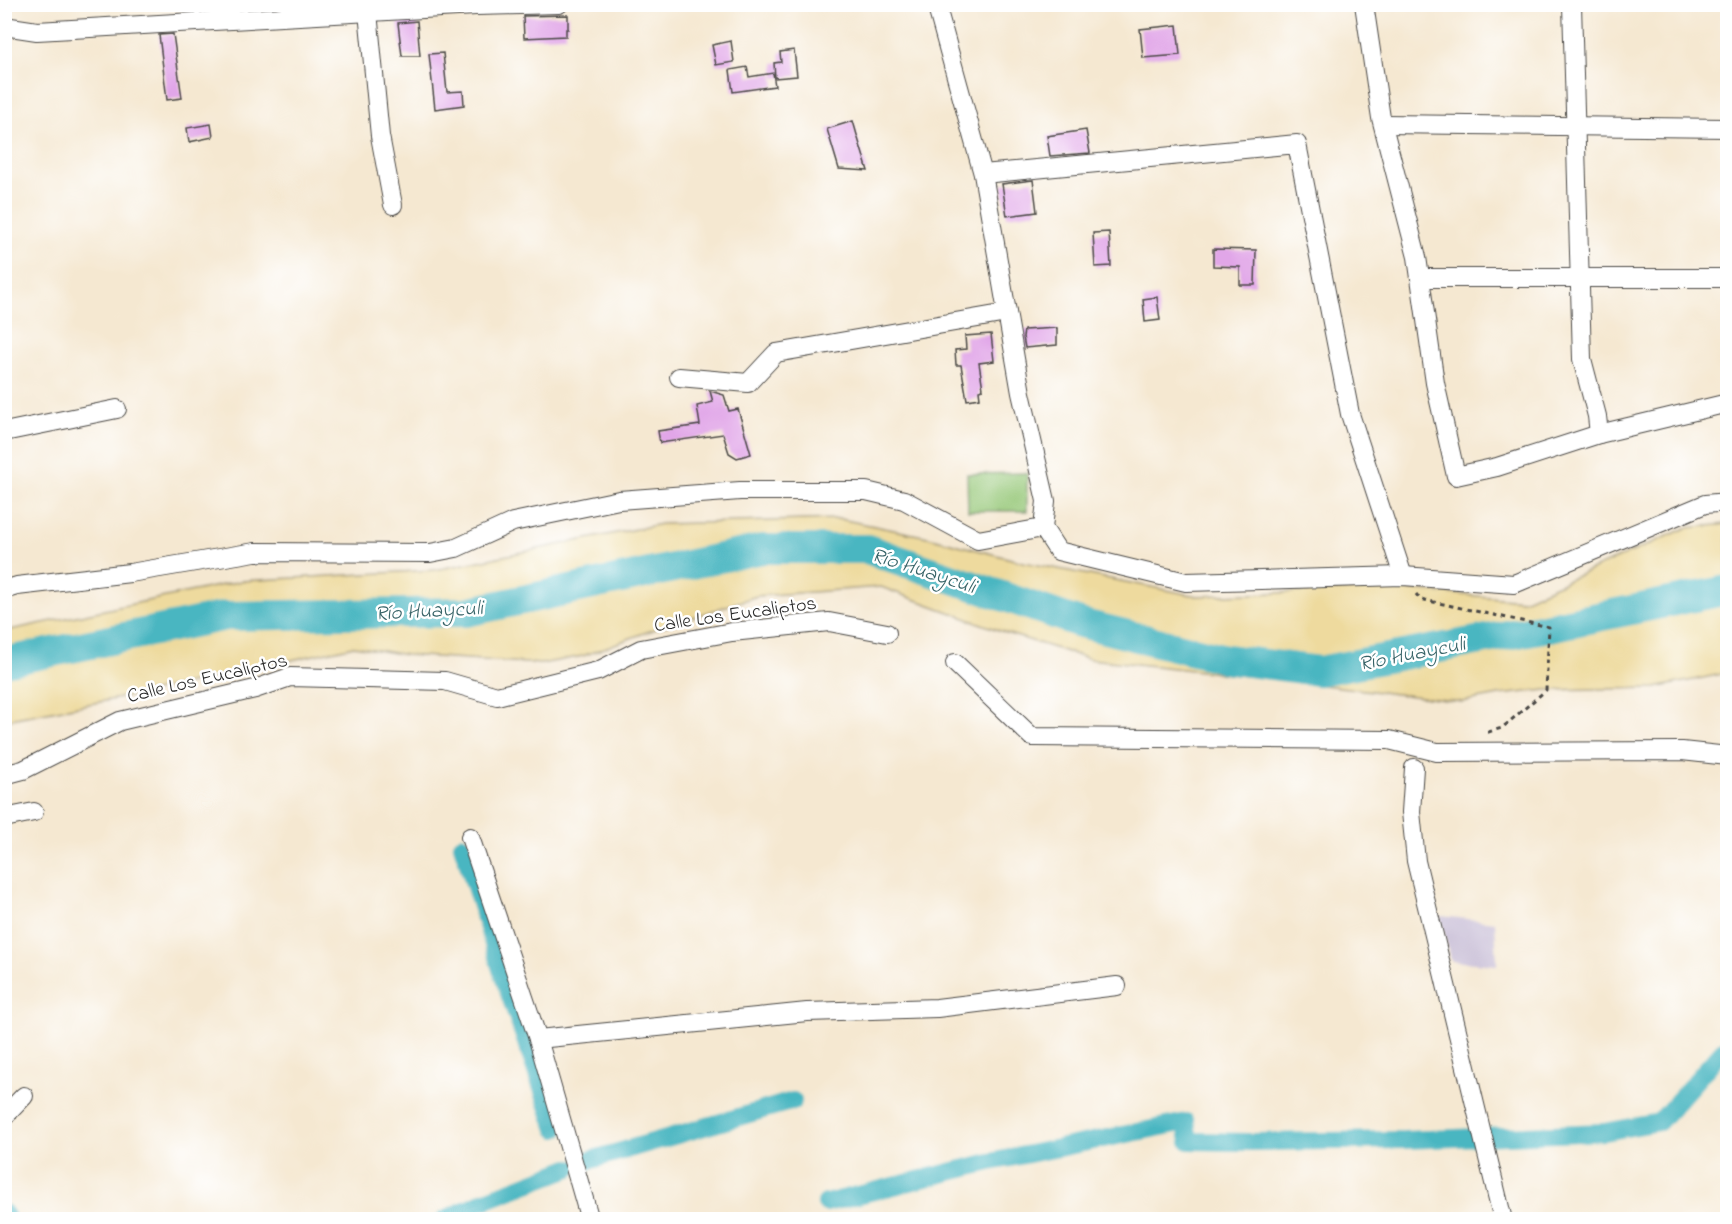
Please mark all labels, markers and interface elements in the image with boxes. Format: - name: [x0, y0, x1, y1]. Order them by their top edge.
- water label: Río Huayculi: [867, 541, 981, 604]
- street label: Calle Los Eucaliptos: [652, 590, 818, 641]
- water label: Río Huayculi: [374, 594, 486, 630]
- water label: Río Huayculi: [1357, 630, 1470, 680]
- street label: Calle Los Eucaliptos: [125, 647, 291, 712]

